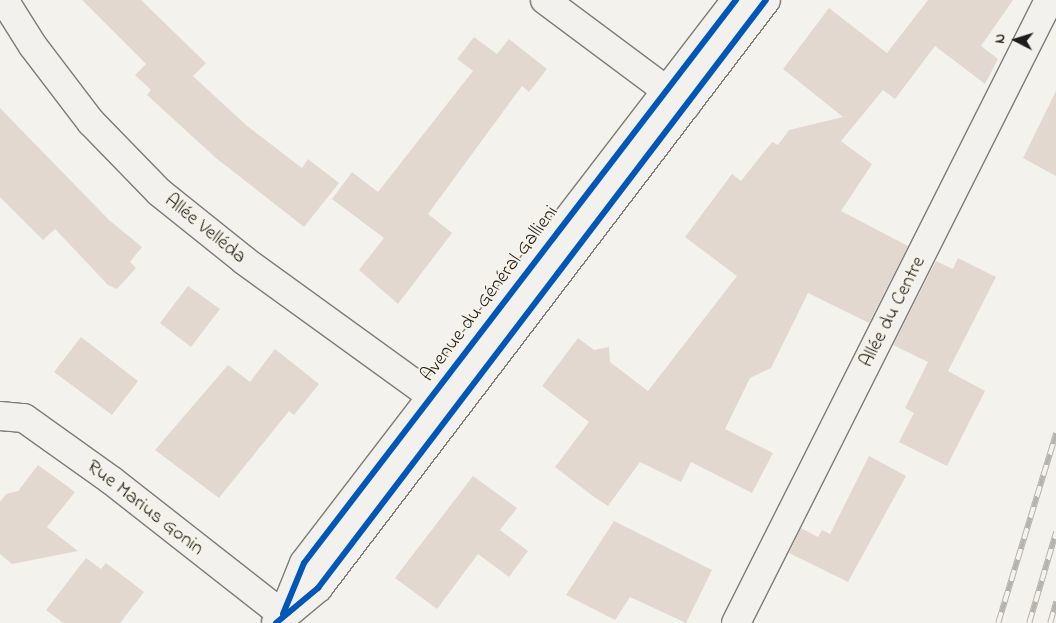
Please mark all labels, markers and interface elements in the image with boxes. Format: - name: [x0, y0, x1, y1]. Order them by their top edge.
- north arrow: [991, 15, 1041, 65]
- text: N: [990, 33, 1011, 44]
- street label: Allée Velléda: [159, 189, 251, 269]
- street label: Avenue du Général Gallieni: [416, 201, 564, 387]
- street label: Allée du Centre: [855, 253, 931, 371]
- street label: Rue Marius Gonin: [82, 455, 208, 561]

